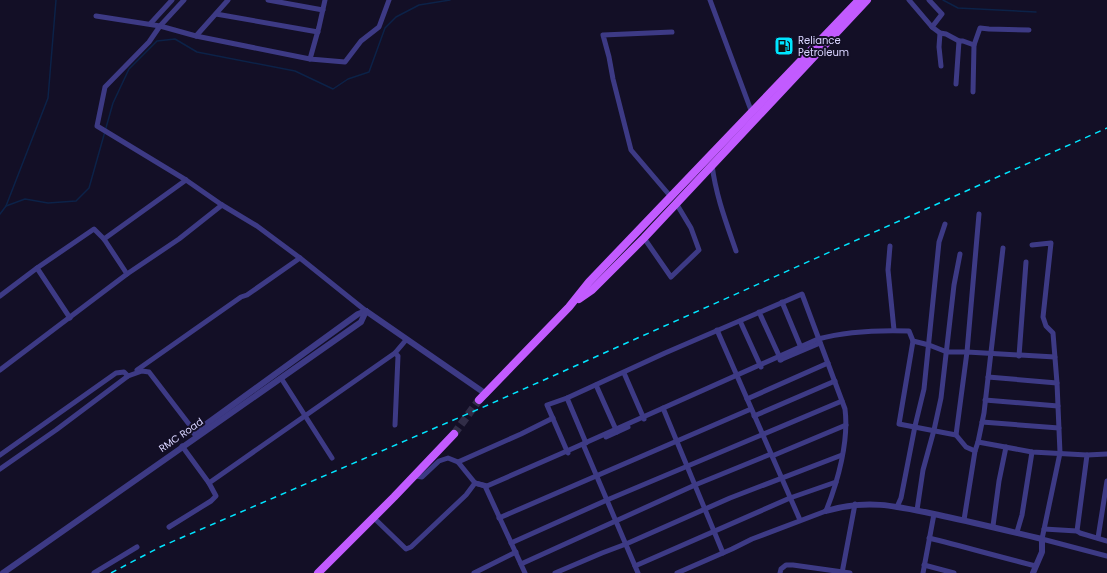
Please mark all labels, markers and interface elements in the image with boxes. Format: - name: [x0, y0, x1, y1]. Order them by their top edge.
- place label: Reliance Petroleum: [798, 33, 849, 60]
- fuel station icon: Reliance Petroleum: [773, 35, 795, 57]
- street label: RMC Road: [156, 414, 206, 456]

